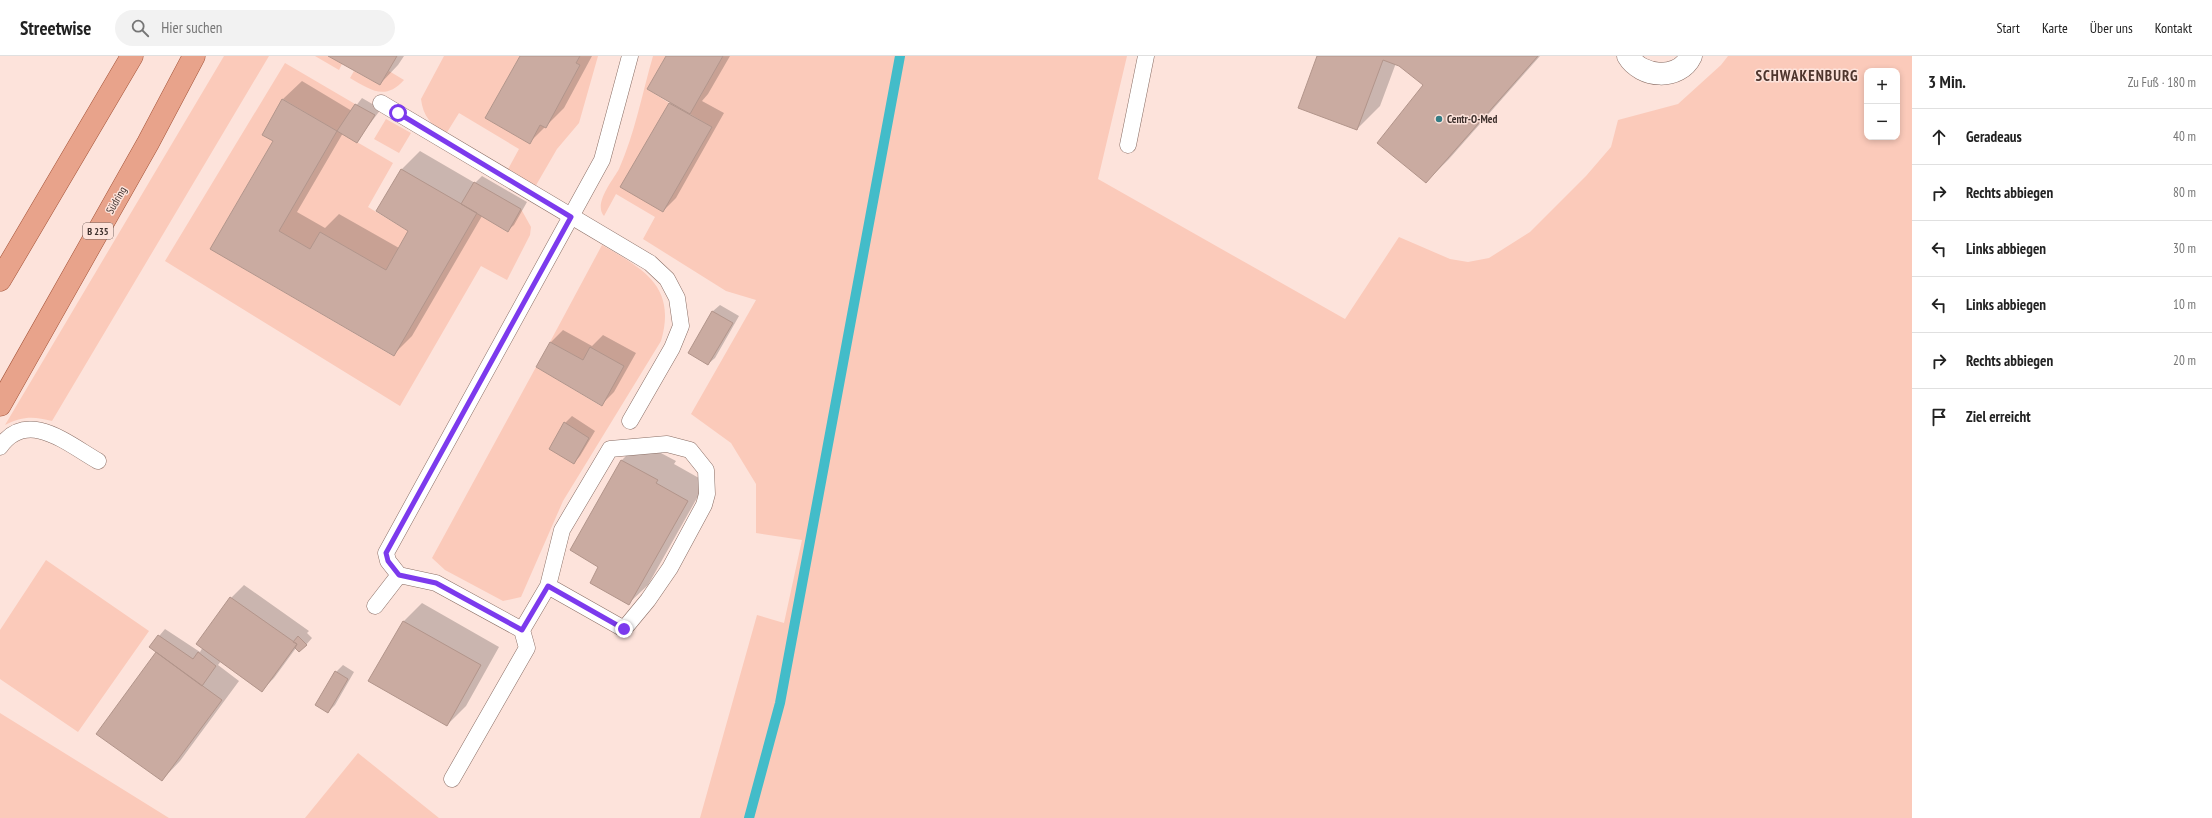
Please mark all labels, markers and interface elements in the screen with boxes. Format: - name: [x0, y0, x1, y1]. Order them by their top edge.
- search box: [115, 10, 395, 46]
- text: Streetwise: [20, 16, 91, 40]
- icon: search: [129, 17, 151, 39]
- text: Hier suchen: [161, 18, 222, 37]
- text: Start: [1996, 19, 2020, 37]
- text: Karte: [2042, 19, 2068, 37]
- text: Über uns: [2090, 19, 2133, 37]
- text: Kontakt: [2155, 19, 2192, 37]
- district label: SCHWAKENBURG: [1755, 66, 1859, 85]
- map controls: [1864, 68, 1900, 140]
- button: +: [1864, 68, 1900, 104]
- text: 3 Min.: [1928, 71, 1966, 93]
- text: Zu Fuß · 180 m: [2128, 74, 2196, 91]
- route start: [389, 104, 407, 122]
- button: −: [1864, 104, 1900, 140]
- place label: Centr-O-Med: [1447, 112, 1497, 126]
- marker: Centr-O-Med: [1434, 114, 1444, 124]
- icon: ahead: [1928, 126, 1950, 148]
- text: Geradeaus: [1966, 127, 2022, 146]
- text: 40 m: [2173, 128, 2196, 145]
- icon: right: [1928, 182, 1950, 204]
- text: Rechts abbiegen: [1966, 183, 2053, 202]
- street label: Südring: [103, 184, 129, 216]
- text: 80 m: [2173, 184, 2196, 201]
- road number: B 235: [83, 223, 113, 239]
- icon: left: [1928, 238, 1950, 260]
- text: Links abbiegen: [1966, 239, 2046, 258]
- text: 30 m: [2173, 240, 2196, 257]
- icon: left: [1928, 294, 1950, 316]
- text: Links abbiegen: [1966, 295, 2046, 314]
- text: 10 m: [2173, 296, 2196, 313]
- icon: right: [1928, 350, 1950, 372]
- text: Rechts abbiegen: [1966, 351, 2053, 370]
- text: 20 m: [2173, 352, 2196, 369]
- icon: arrive: [1928, 406, 1950, 428]
- text: Ziel erreicht: [1966, 407, 2031, 426]
- route end: [615, 620, 633, 638]

